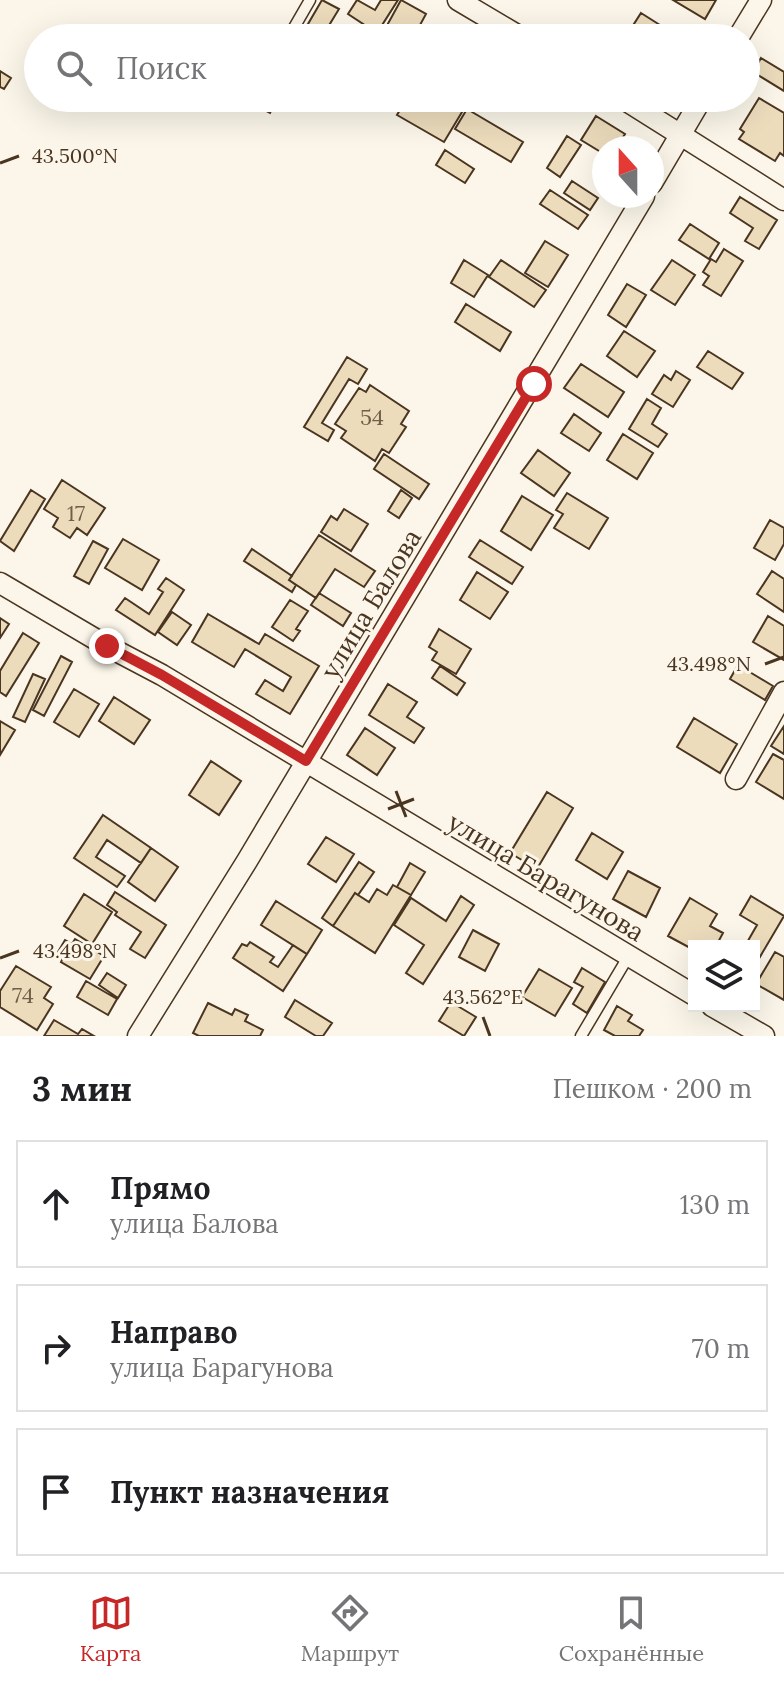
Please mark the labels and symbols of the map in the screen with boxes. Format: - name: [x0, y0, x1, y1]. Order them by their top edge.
- north arrow: [592, 136, 664, 208]
- text: 43.500°N: [32, 143, 118, 168]
- route start: [516, 366, 552, 402]
- house number: 54: [360, 403, 384, 431]
- house number: 17: [67, 499, 85, 527]
- street label: улица Балова: [313, 523, 428, 685]
- route end: [89, 628, 125, 664]
- text: 43.498°N: [667, 651, 751, 676]
- street label: улица Барагунова: [442, 805, 651, 948]
- text: 43.498°N: [33, 938, 117, 963]
- house number: 74: [12, 981, 34, 1009]
- text: 43.562°E: [443, 984, 523, 1009]

